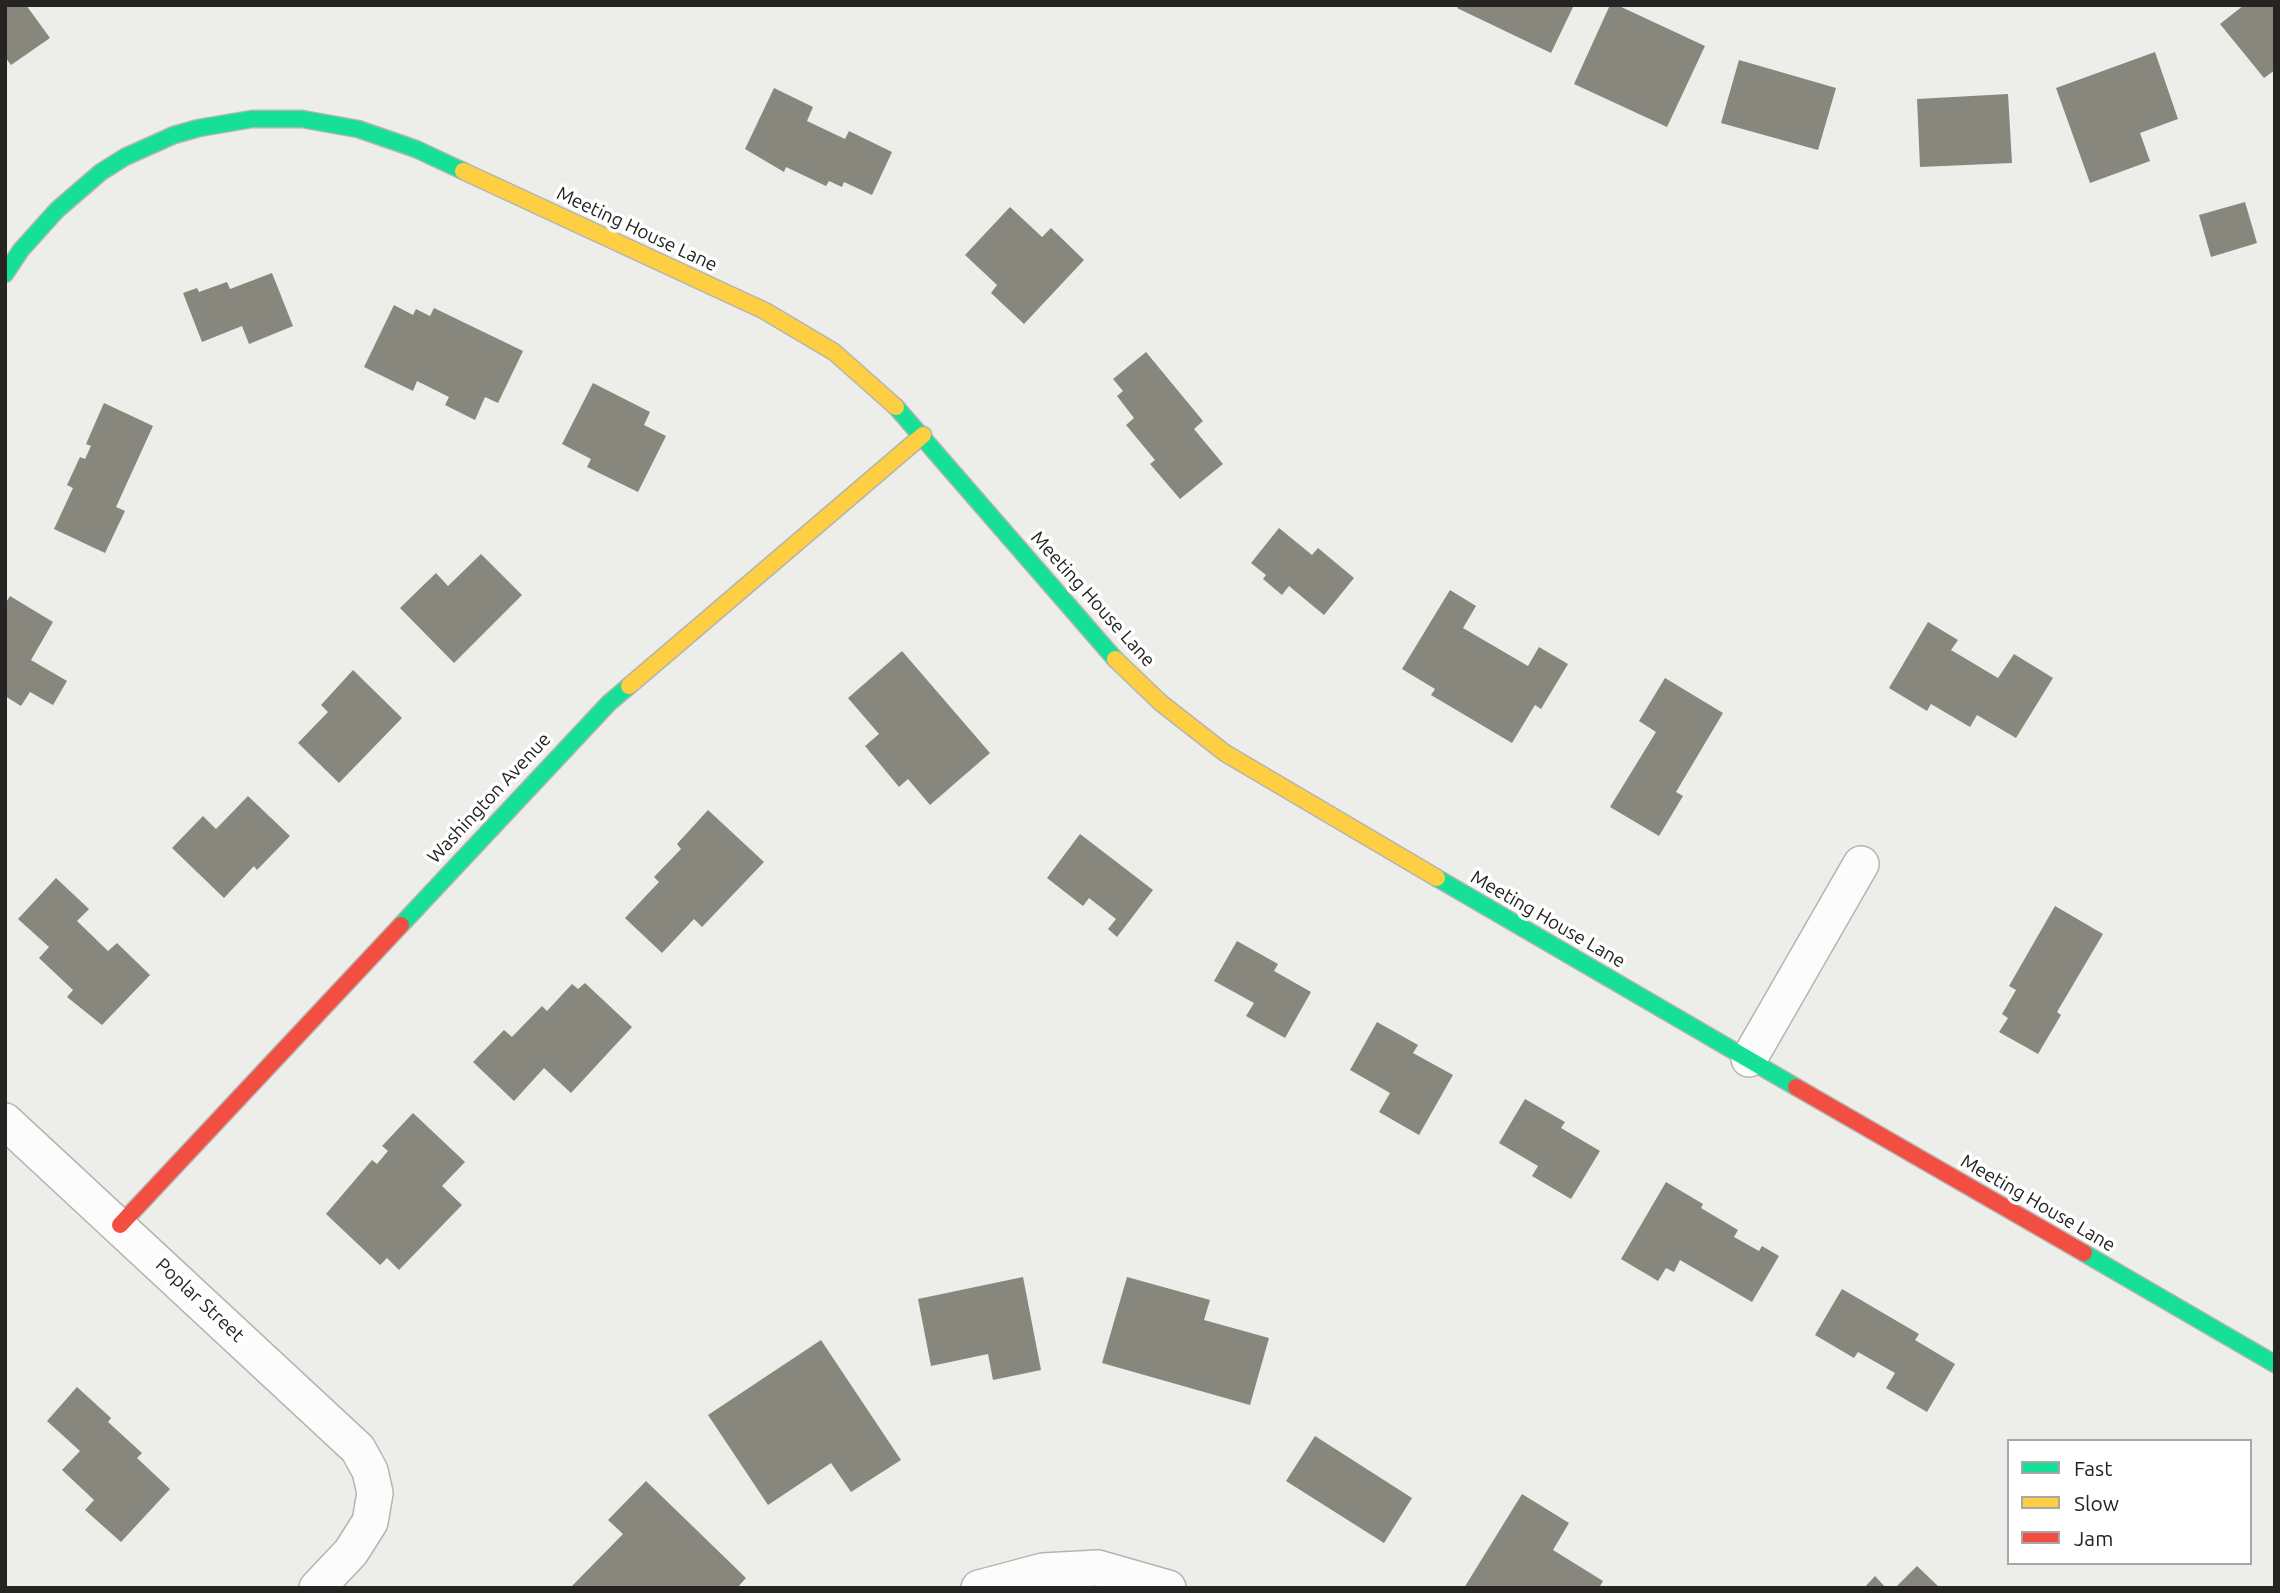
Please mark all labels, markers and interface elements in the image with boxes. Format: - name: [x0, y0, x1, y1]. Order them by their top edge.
- street label: Meeting House Lane: [553, 182, 721, 276]
- street label: Meeting House Lane: [1026, 526, 1160, 672]
- street label: Washington Avenue: [423, 728, 555, 868]
- street label: Meeting House Lane: [1467, 865, 1629, 973]
- street label: Meeting House Lane: [1957, 1149, 2119, 1257]
- street label: Poplar Street: [151, 1253, 249, 1347]
- legend: [2007, 1439, 2252, 1565]
- text: Fast: [2074, 1456, 2112, 1480]
- text: Slow: [2074, 1491, 2119, 1515]
- text: Jam: [2074, 1526, 2113, 1550]

